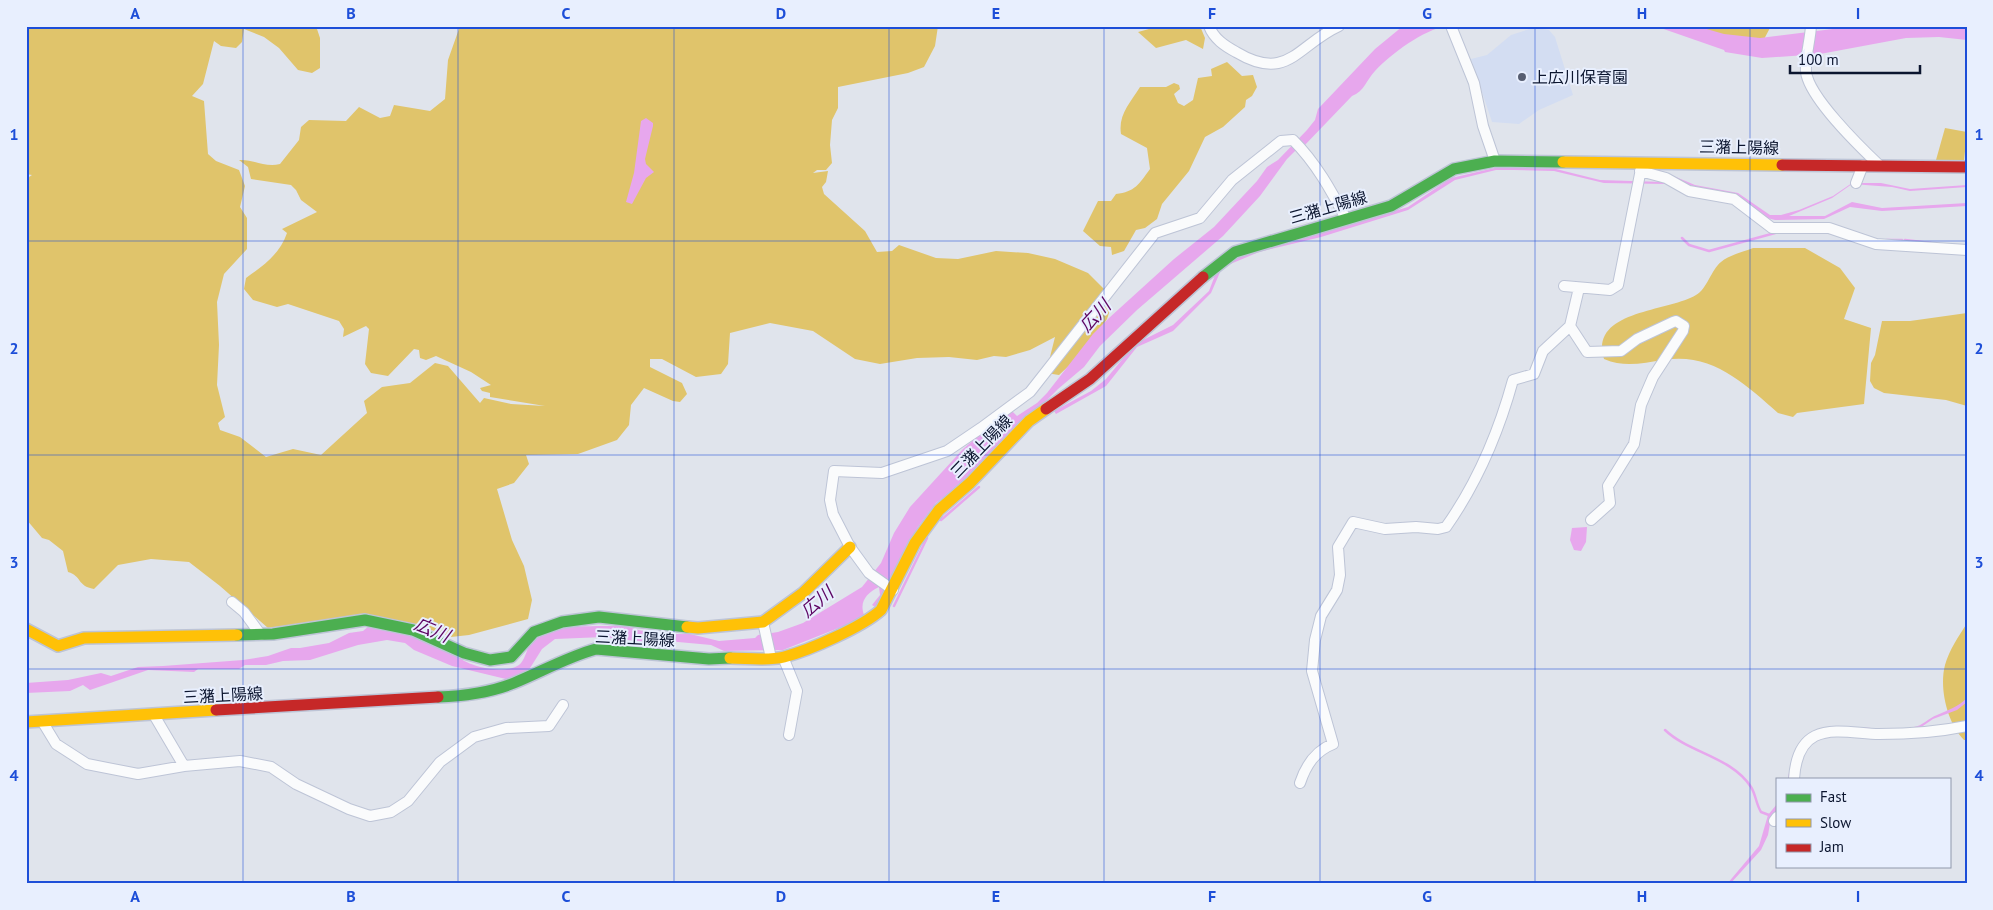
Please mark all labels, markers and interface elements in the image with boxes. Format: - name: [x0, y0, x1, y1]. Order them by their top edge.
- text: A: [130, 3, 140, 23]
- text: B: [346, 3, 356, 23]
- text: C: [562, 3, 571, 23]
- text: D: [776, 3, 786, 23]
- text: E: [992, 3, 1000, 23]
- text: F: [1208, 3, 1216, 23]
- text: G: [1422, 3, 1432, 23]
- text: H: [1637, 3, 1647, 23]
- text: I: [1856, 3, 1860, 23]
- scale bar: [1790, 42, 1920, 74]
- text: 100 m: [1798, 50, 1839, 69]
- place label: 上広川保育園: [1532, 67, 1628, 87]
- marker: 上広川保育園: [1516, 71, 1528, 83]
- text: 1: [9, 124, 19, 144]
- text: 1: [1974, 124, 1984, 144]
- street label: 三潴上陽線: [1699, 136, 1779, 158]
- street label: 三潴上陽線: [1287, 186, 1369, 228]
- water label: 広川: [1074, 293, 1117, 337]
- text: 2: [9, 338, 19, 358]
- text: 2: [1974, 338, 1984, 358]
- street label: 三潴上陽線: [946, 410, 1016, 482]
- text: 3: [9, 552, 19, 572]
- text: 3: [1974, 552, 1984, 572]
- water label: 広川: [795, 580, 839, 622]
- water label: 広川: [411, 612, 455, 648]
- street label: 三潴上陽線: [595, 626, 675, 650]
- street label: 三潴上陽線: [183, 683, 263, 707]
- text: 4: [9, 765, 19, 785]
- text: 4: [1974, 765, 1984, 785]
- legend: [1776, 778, 1950, 868]
- text: Fast: [1820, 787, 1847, 806]
- text: Slow: [1820, 813, 1851, 832]
- text: Jam: [1819, 837, 1844, 856]
- text: A: [130, 886, 140, 906]
- text: B: [346, 886, 356, 906]
- text: C: [562, 886, 571, 906]
- text: D: [776, 886, 786, 906]
- text: E: [992, 886, 1000, 906]
- text: F: [1208, 886, 1216, 906]
- text: G: [1422, 886, 1432, 906]
- text: H: [1637, 886, 1647, 906]
- text: I: [1856, 886, 1860, 906]

